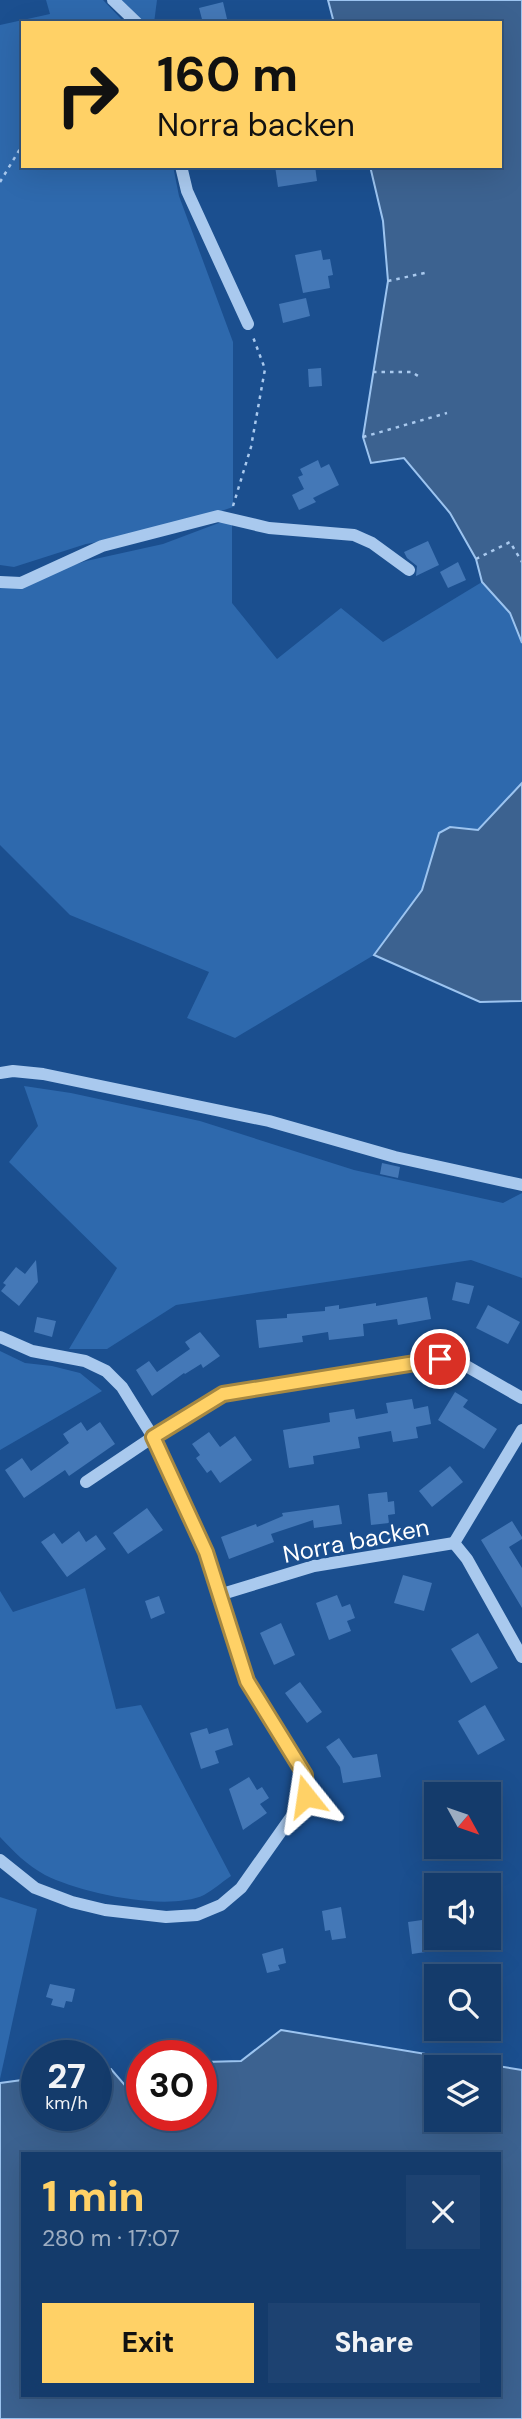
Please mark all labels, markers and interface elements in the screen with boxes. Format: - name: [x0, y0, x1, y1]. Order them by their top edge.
- text: 160 m: [157, 42, 298, 106]
- icon: right: [42, 49, 133, 140]
- text: Norra backen: [157, 104, 355, 146]
- pin: [410, 1329, 470, 1389]
- icon: arrive: [421, 1340, 459, 1378]
- street label: Norra backen: [280, 1511, 432, 1570]
- position arrow: [269, 1759, 343, 1833]
- north arrow: [424, 1782, 500, 1858]
- map controls: [424, 1782, 501, 2132]
- button: sound: [424, 1873, 501, 1950]
- button: search: [424, 1964, 501, 2041]
- speed limit sign: 30: [126, 2040, 217, 2131]
- text: 27: [47, 2053, 86, 2099]
- button: layers: [424, 2055, 501, 2132]
- text: km/h: [45, 2091, 88, 2115]
- text: 1 min: [42, 2169, 145, 2224]
- button: close: [406, 2175, 480, 2249]
- text: 280 m · 17:07: [42, 2223, 180, 2253]
- button: Exit: [42, 2303, 254, 2383]
- button: Share: [268, 2303, 480, 2383]

